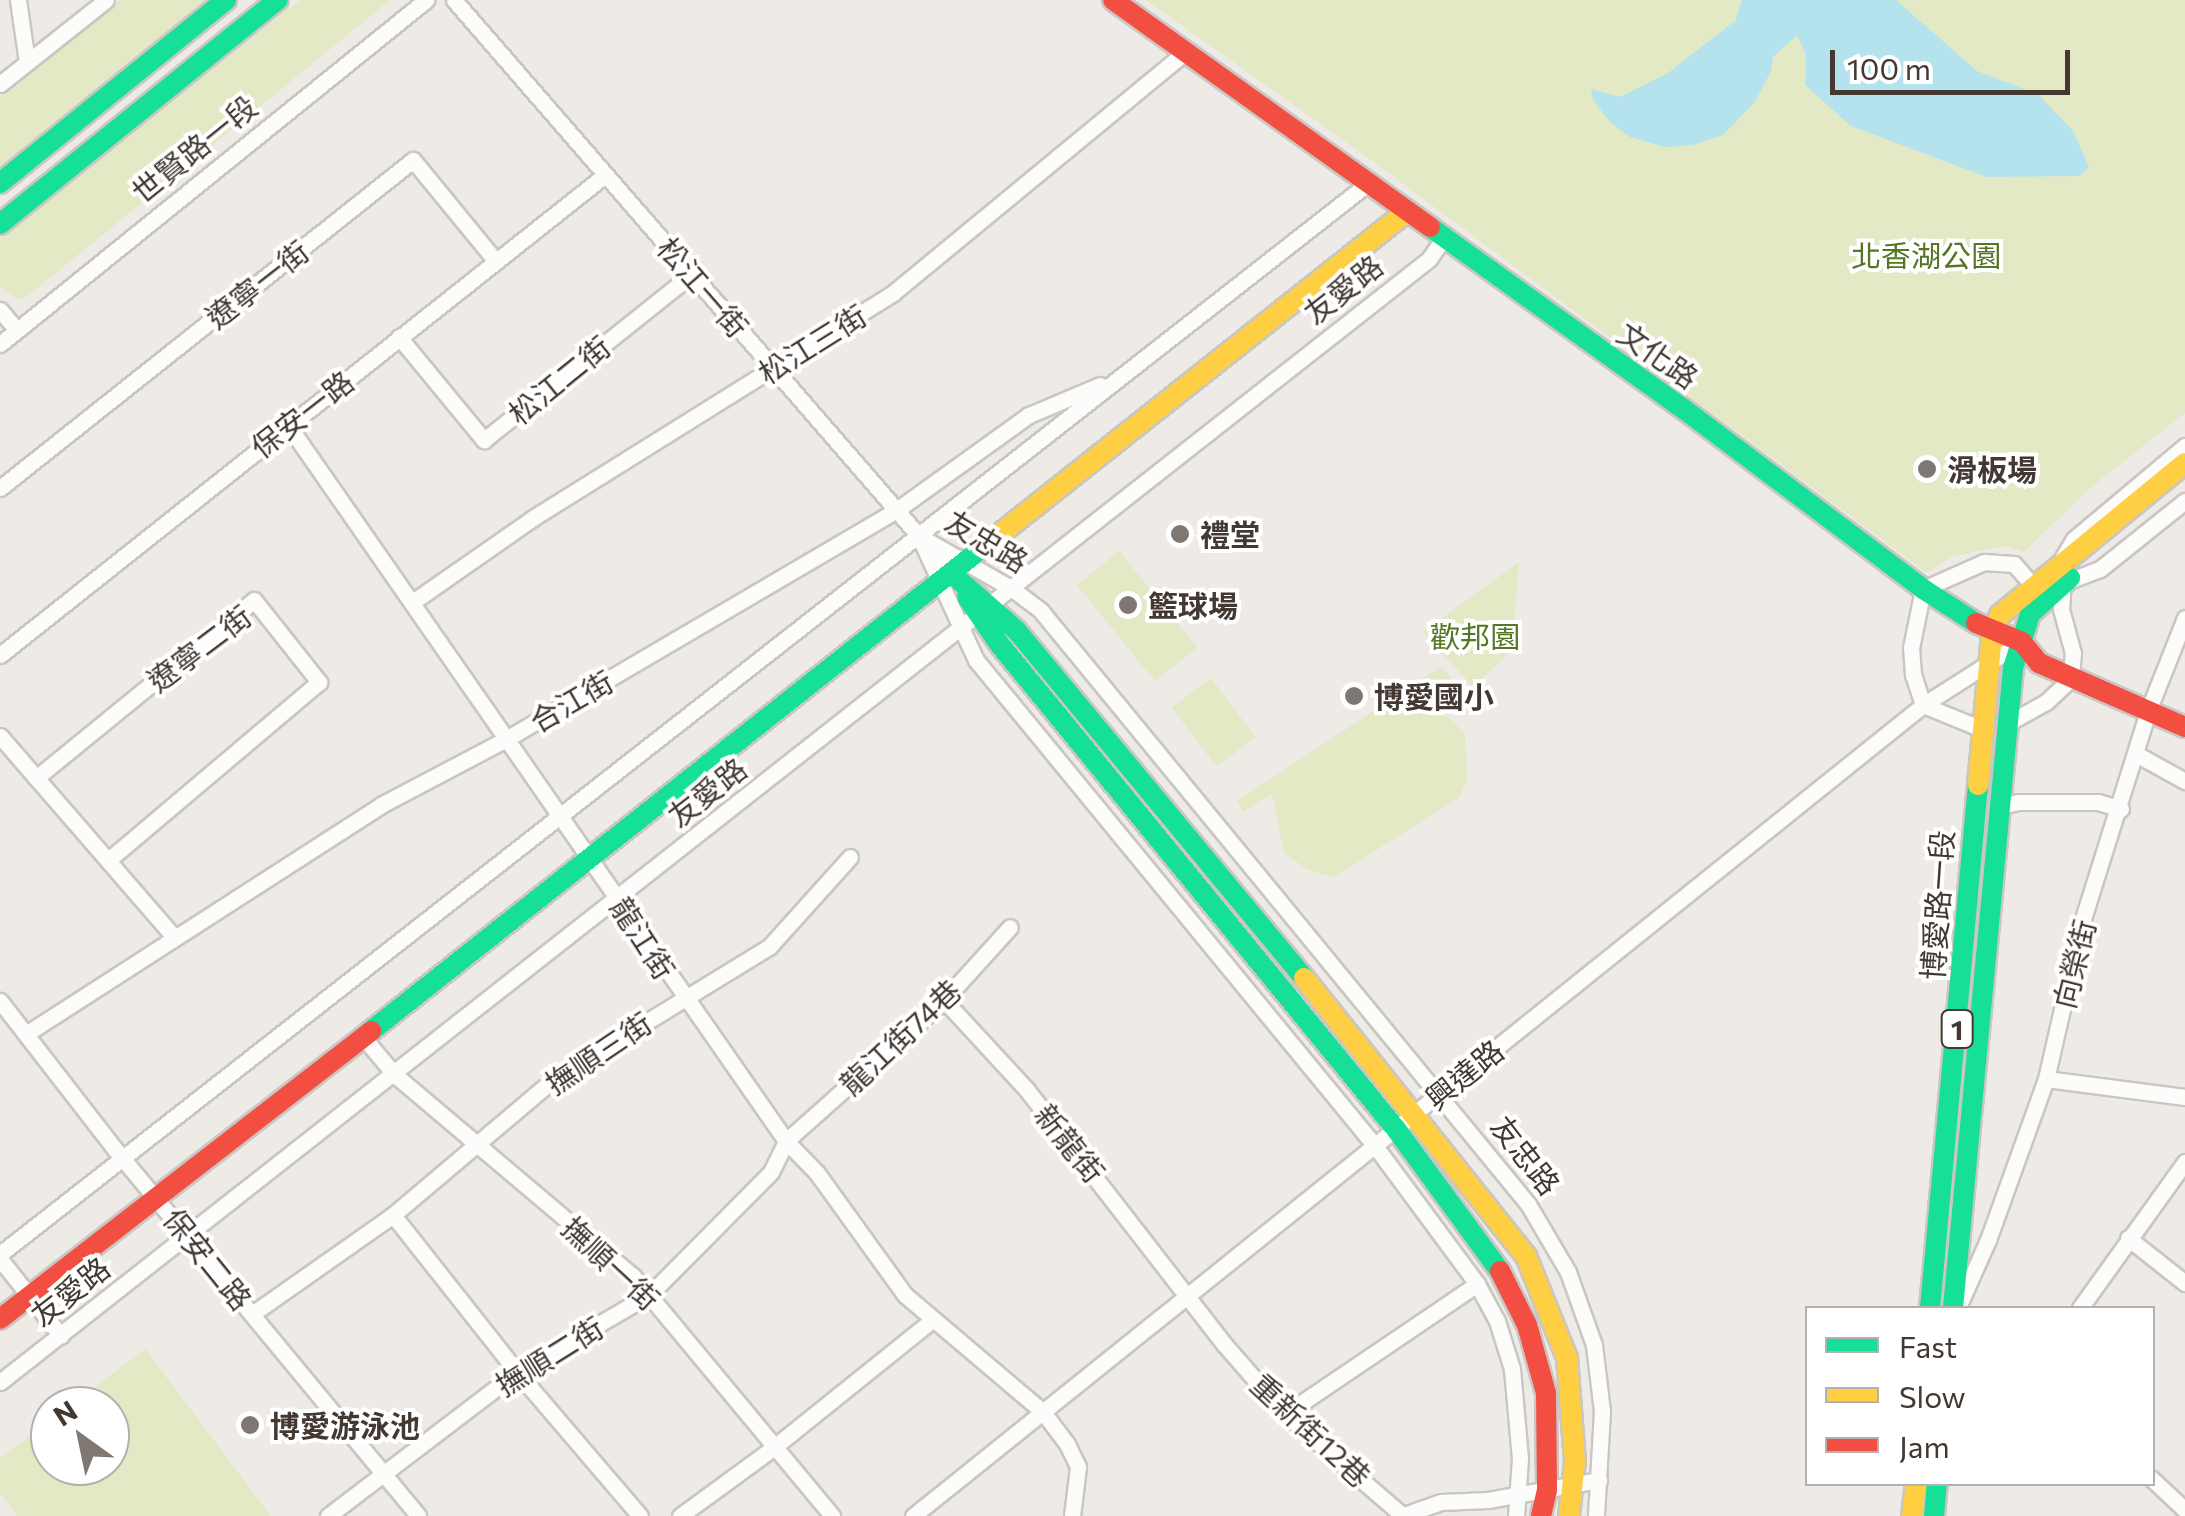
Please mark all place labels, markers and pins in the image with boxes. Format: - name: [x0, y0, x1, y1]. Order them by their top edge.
- place label: 滑板場: [1947, 451, 2037, 487]
- marker: 滑板場: [1916, 458, 1938, 480]
- place label: 禮堂: [1200, 516, 1260, 552]
- marker: 禮堂: [1169, 523, 1191, 545]
- place label: 籃球場: [1148, 587, 1238, 623]
- marker: 籃球場: [1117, 594, 1139, 616]
- place label: 博愛國小: [1374, 678, 1494, 714]
- marker: 博愛國小: [1343, 685, 1365, 707]
- place label: 博愛游泳池: [270, 1407, 420, 1443]
- marker: 博愛游泳池: [239, 1414, 261, 1436]

